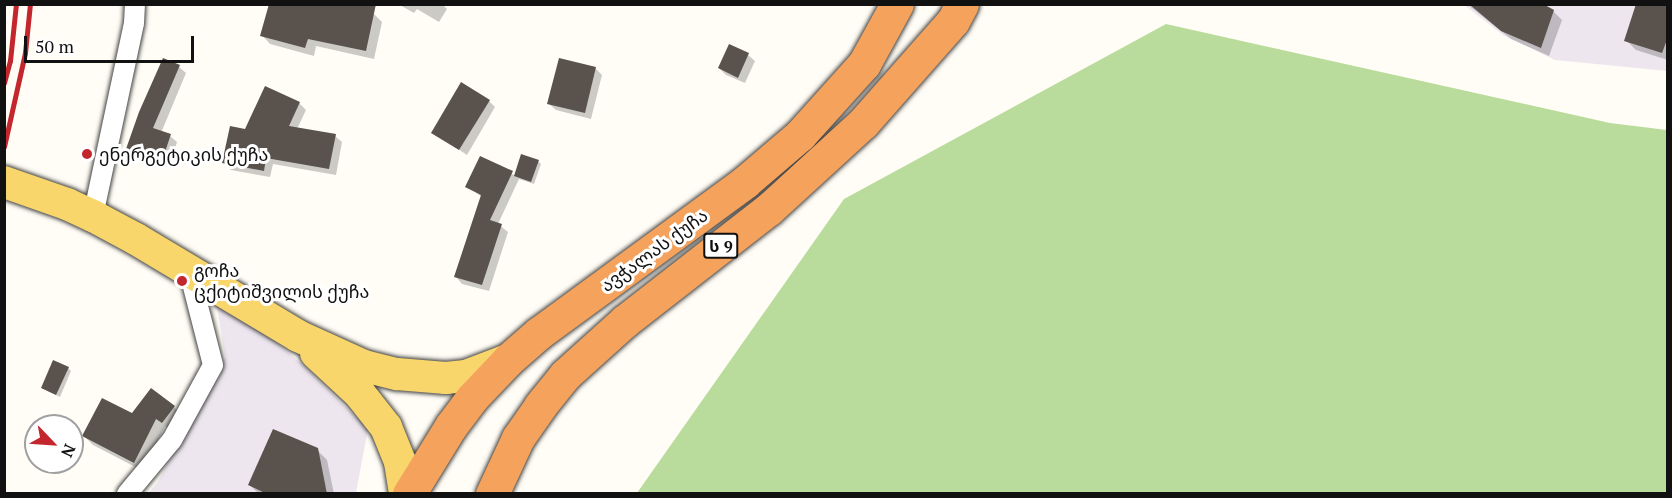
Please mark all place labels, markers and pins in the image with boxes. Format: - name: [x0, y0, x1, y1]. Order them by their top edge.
- place label: ენერგეტიკის ქუჩა: [99, 143, 268, 165]
- marker: ენერგეტიკის ქუჩა: [80, 147, 94, 161]
- place label: გოჩა ცქიტიშვილის ქუჩა: [194, 260, 369, 302]
- marker: გოჩა ცქიტიშვილის ქუჩა: [175, 274, 189, 288]

